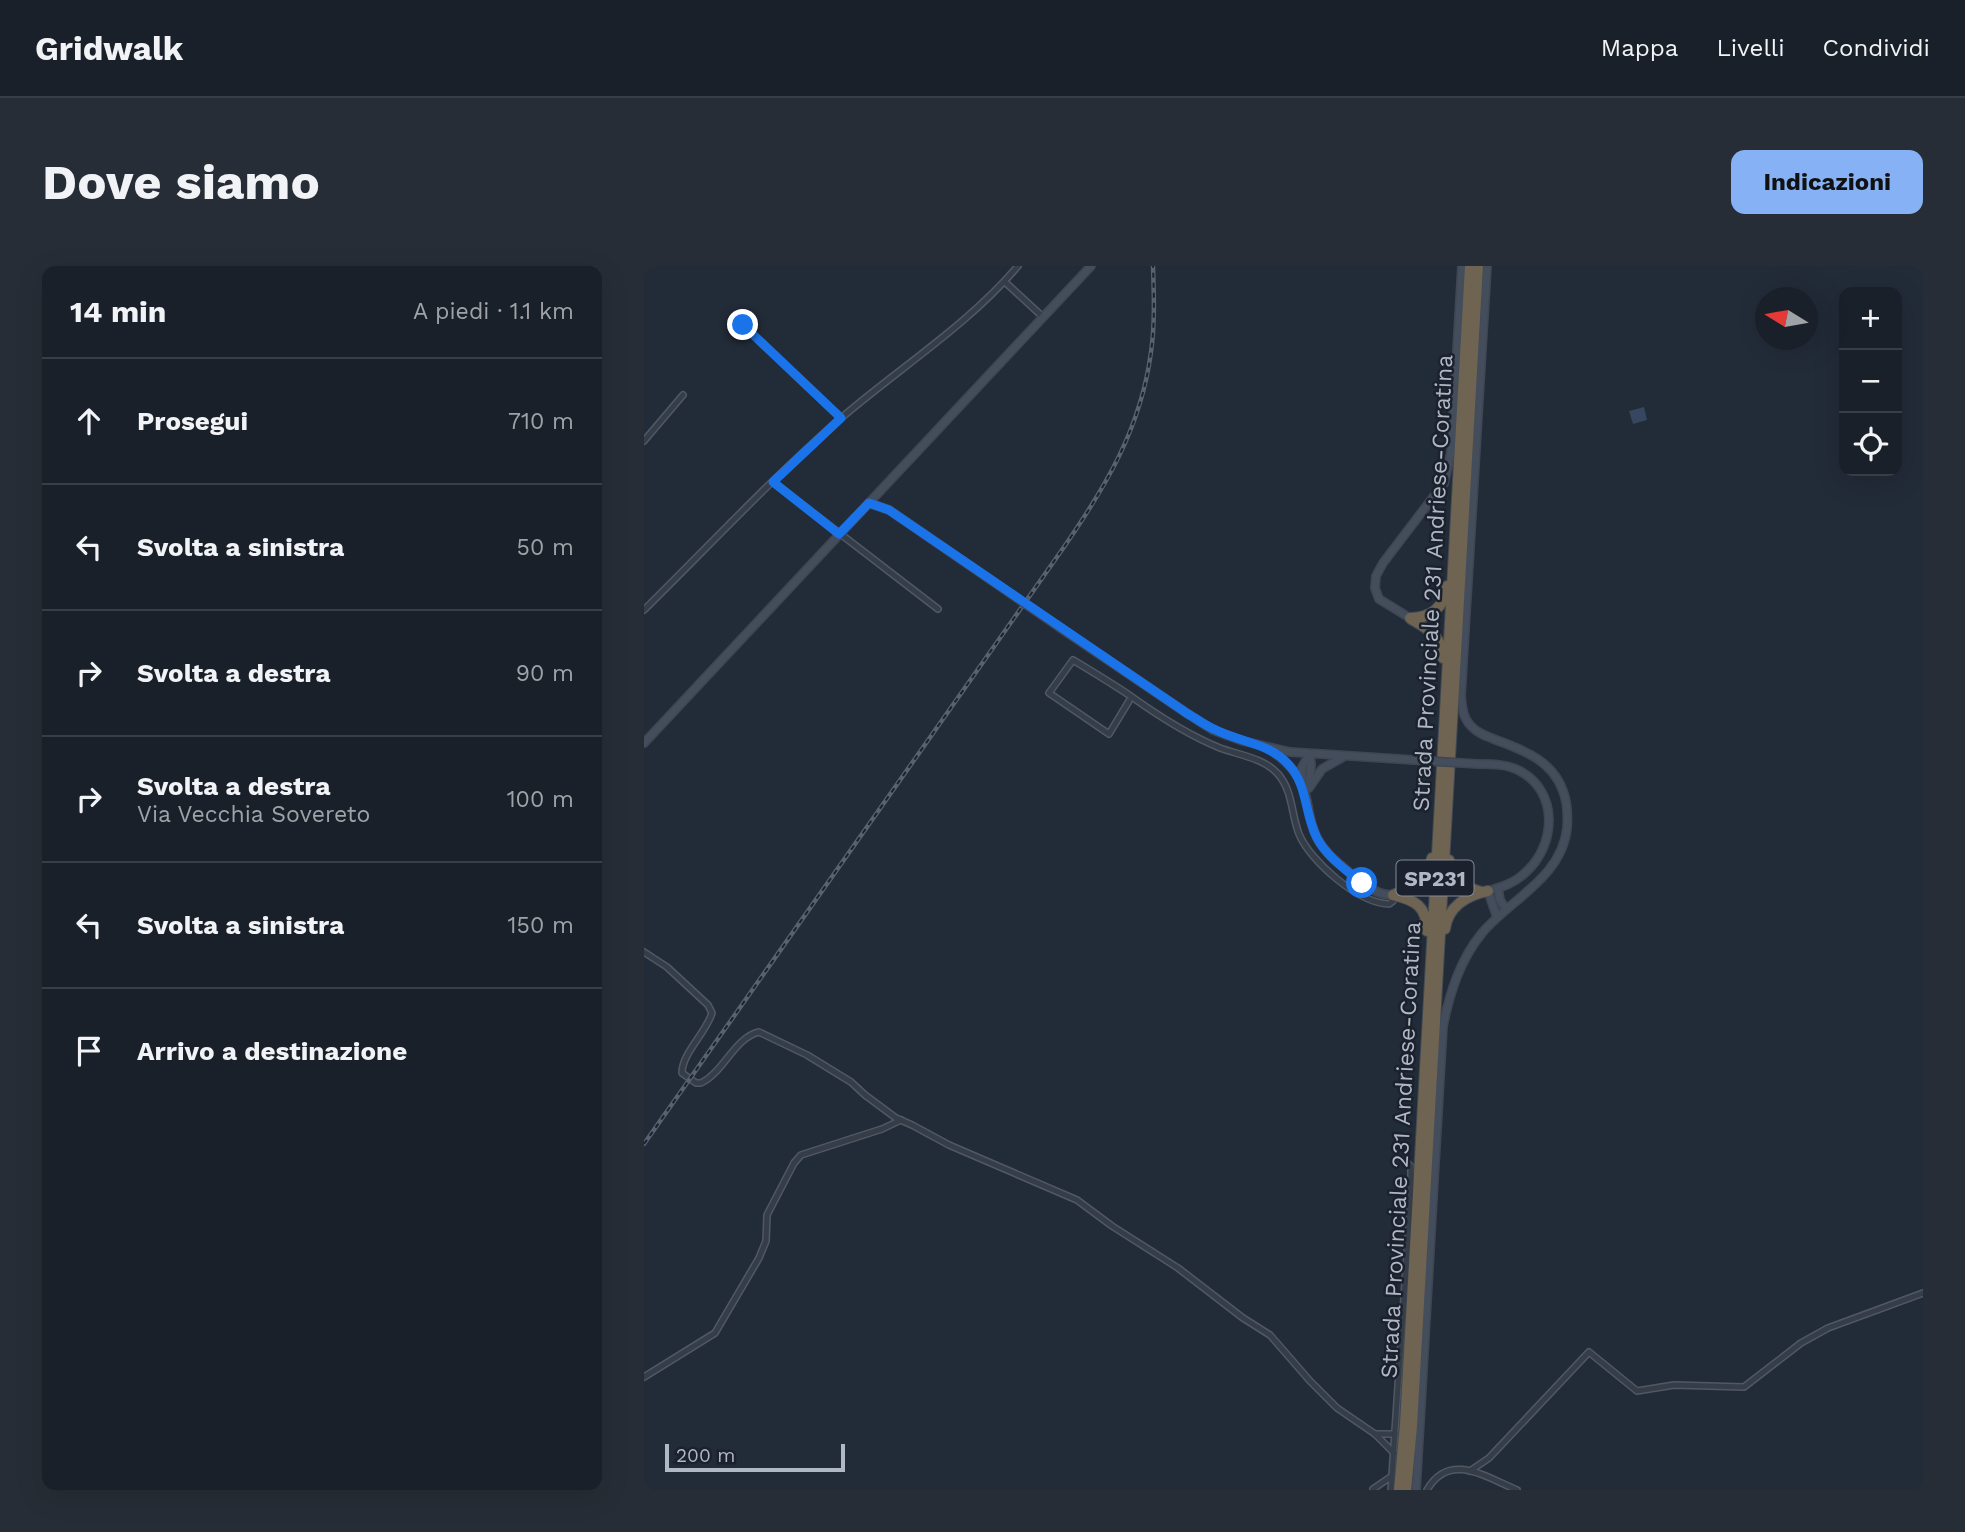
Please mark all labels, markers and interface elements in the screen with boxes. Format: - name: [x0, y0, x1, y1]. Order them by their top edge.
- text: Gridwalk: [35, 29, 183, 68]
- text: Mappa: [1601, 34, 1678, 62]
- text: Livelli: [1716, 34, 1785, 62]
- text: Condividi: [1823, 34, 1930, 62]
- button: Indicazioni: [1731, 150, 1923, 214]
- text: Dove siamo: [42, 153, 320, 211]
- north arrow: [1755, 287, 1818, 350]
- map controls: [1839, 287, 1902, 476]
- button: +: [1839, 287, 1902, 350]
- text: 14 min: [70, 294, 166, 329]
- text: A piedi · 1.1 km: [413, 298, 574, 325]
- route end: [727, 309, 758, 340]
- button: −: [1839, 350, 1902, 413]
- street label: Strada Provinciale 231 Andriese-Coratina: [1408, 354, 1458, 812]
- icon: ahead: [70, 402, 108, 440]
- text: Prosegui: [137, 406, 248, 436]
- text: 710 m: [508, 408, 574, 435]
- button: locate: [1839, 413, 1902, 476]
- icon: left: [70, 528, 108, 566]
- text: Svolta a sinistra: [137, 532, 344, 562]
- text: 50 m: [517, 534, 574, 561]
- icon: right: [70, 654, 108, 692]
- text: Svolta a destra: [137, 658, 330, 688]
- text: 90 m: [516, 660, 574, 687]
- text: Svolta a destra: [137, 771, 330, 801]
- icon: right: [70, 780, 108, 818]
- text: 100 m: [507, 786, 574, 813]
- text: Via Vecchia Sovereto: [137, 801, 370, 828]
- road number: SP231: [1396, 860, 1474, 896]
- route start: [1346, 867, 1377, 898]
- icon: left: [70, 906, 108, 944]
- text: Svolta a sinistra: [137, 910, 344, 940]
- text: 150 m: [508, 912, 574, 939]
- street label: Strada Provinciale 231 Andriese-Coratina: [1376, 921, 1426, 1379]
- icon: arrive: [70, 1032, 108, 1070]
- text: Arrivo a destinazione: [137, 1036, 407, 1066]
- scale bar: [665, 1441, 845, 1473]
- text: 200 m: [676, 1444, 735, 1467]

